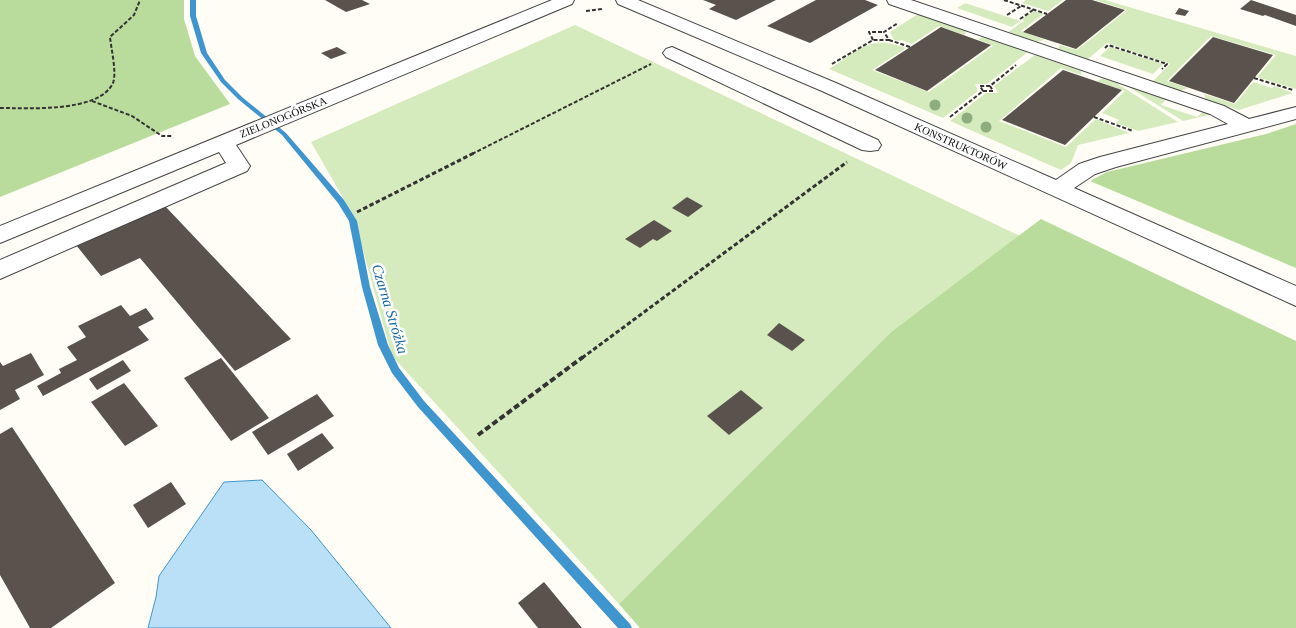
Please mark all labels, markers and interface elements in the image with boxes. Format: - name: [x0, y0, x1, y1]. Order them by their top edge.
- street label: ZIELONOGÓRSKA: [238, 94, 328, 140]
- street label: KONSTRUKTORÓW: [913, 120, 1010, 172]
- water label: Czarna Stróżka: [369, 262, 411, 356]

